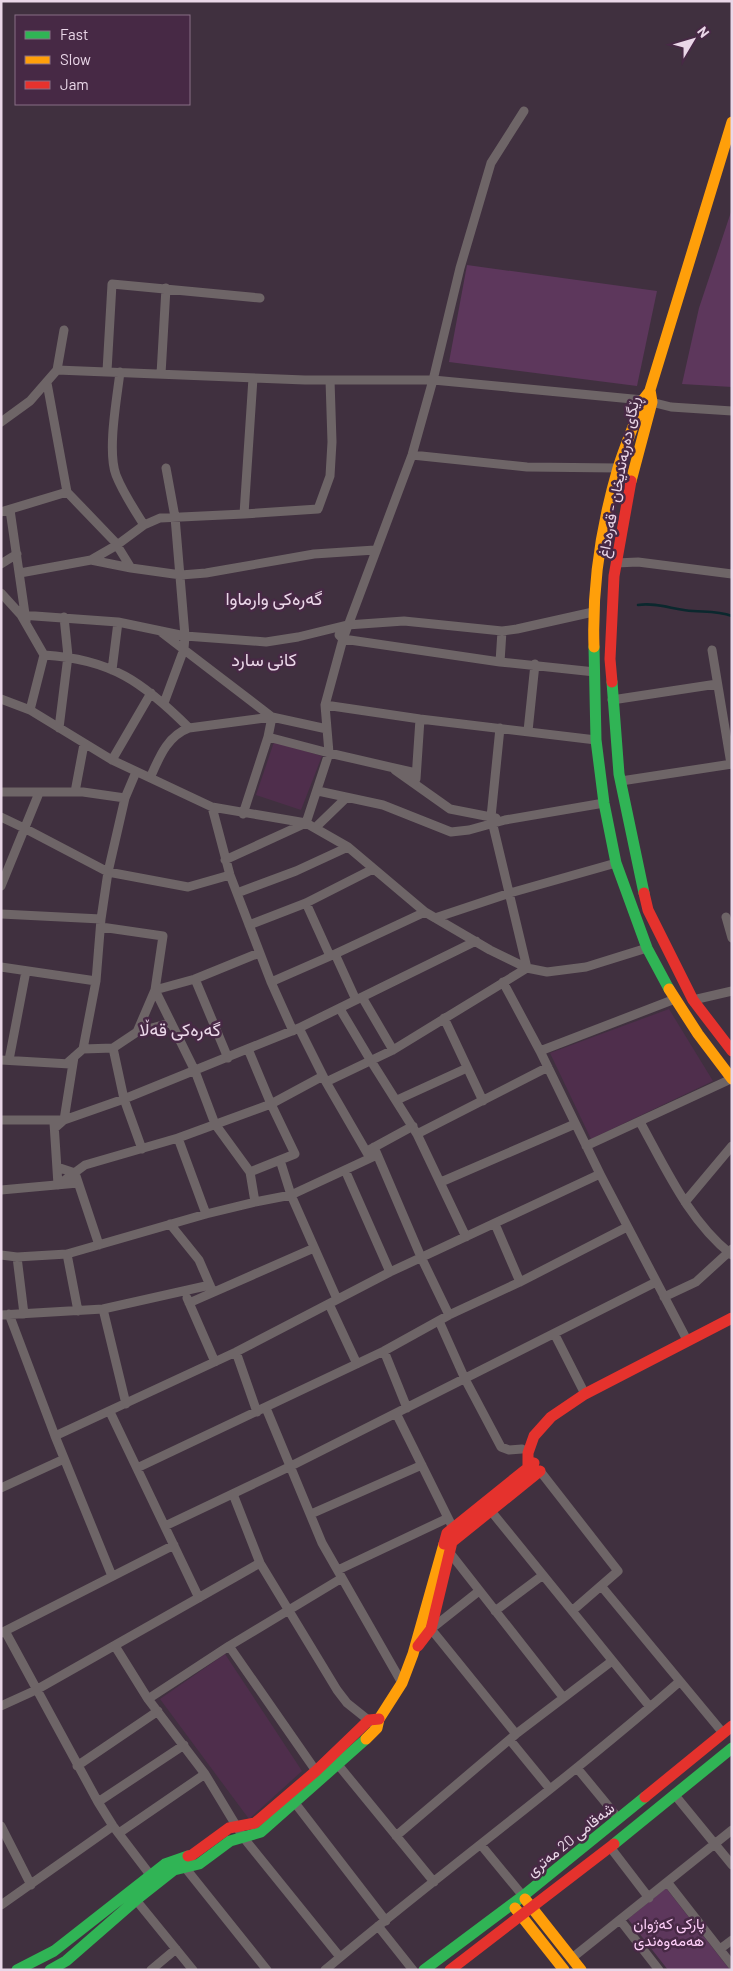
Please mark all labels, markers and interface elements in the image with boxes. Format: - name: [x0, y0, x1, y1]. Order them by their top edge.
- legend: [15, 15, 190, 105]
- north arrow: [668, 15, 718, 65]
- text: N: [694, 23, 713, 41]
- text: Fast: [60, 25, 88, 43]
- text: Slow: [60, 50, 91, 68]
- text: Jam: [60, 75, 89, 93]
- street label: ڕێگای دەربەندیخان - قەرەداغ: [594, 395, 646, 560]
- district label: گەرەکی وارماوا: [225, 587, 323, 610]
- district label: کانی سارد: [231, 648, 297, 671]
- district label: گەرەکی قەڵا: [139, 1018, 221, 1041]
- street label: شەقامی 20 مەتری: [522, 1798, 619, 1881]
- park label: پارکی کەژوان هەمەوەندی: [633, 1914, 705, 1951]

